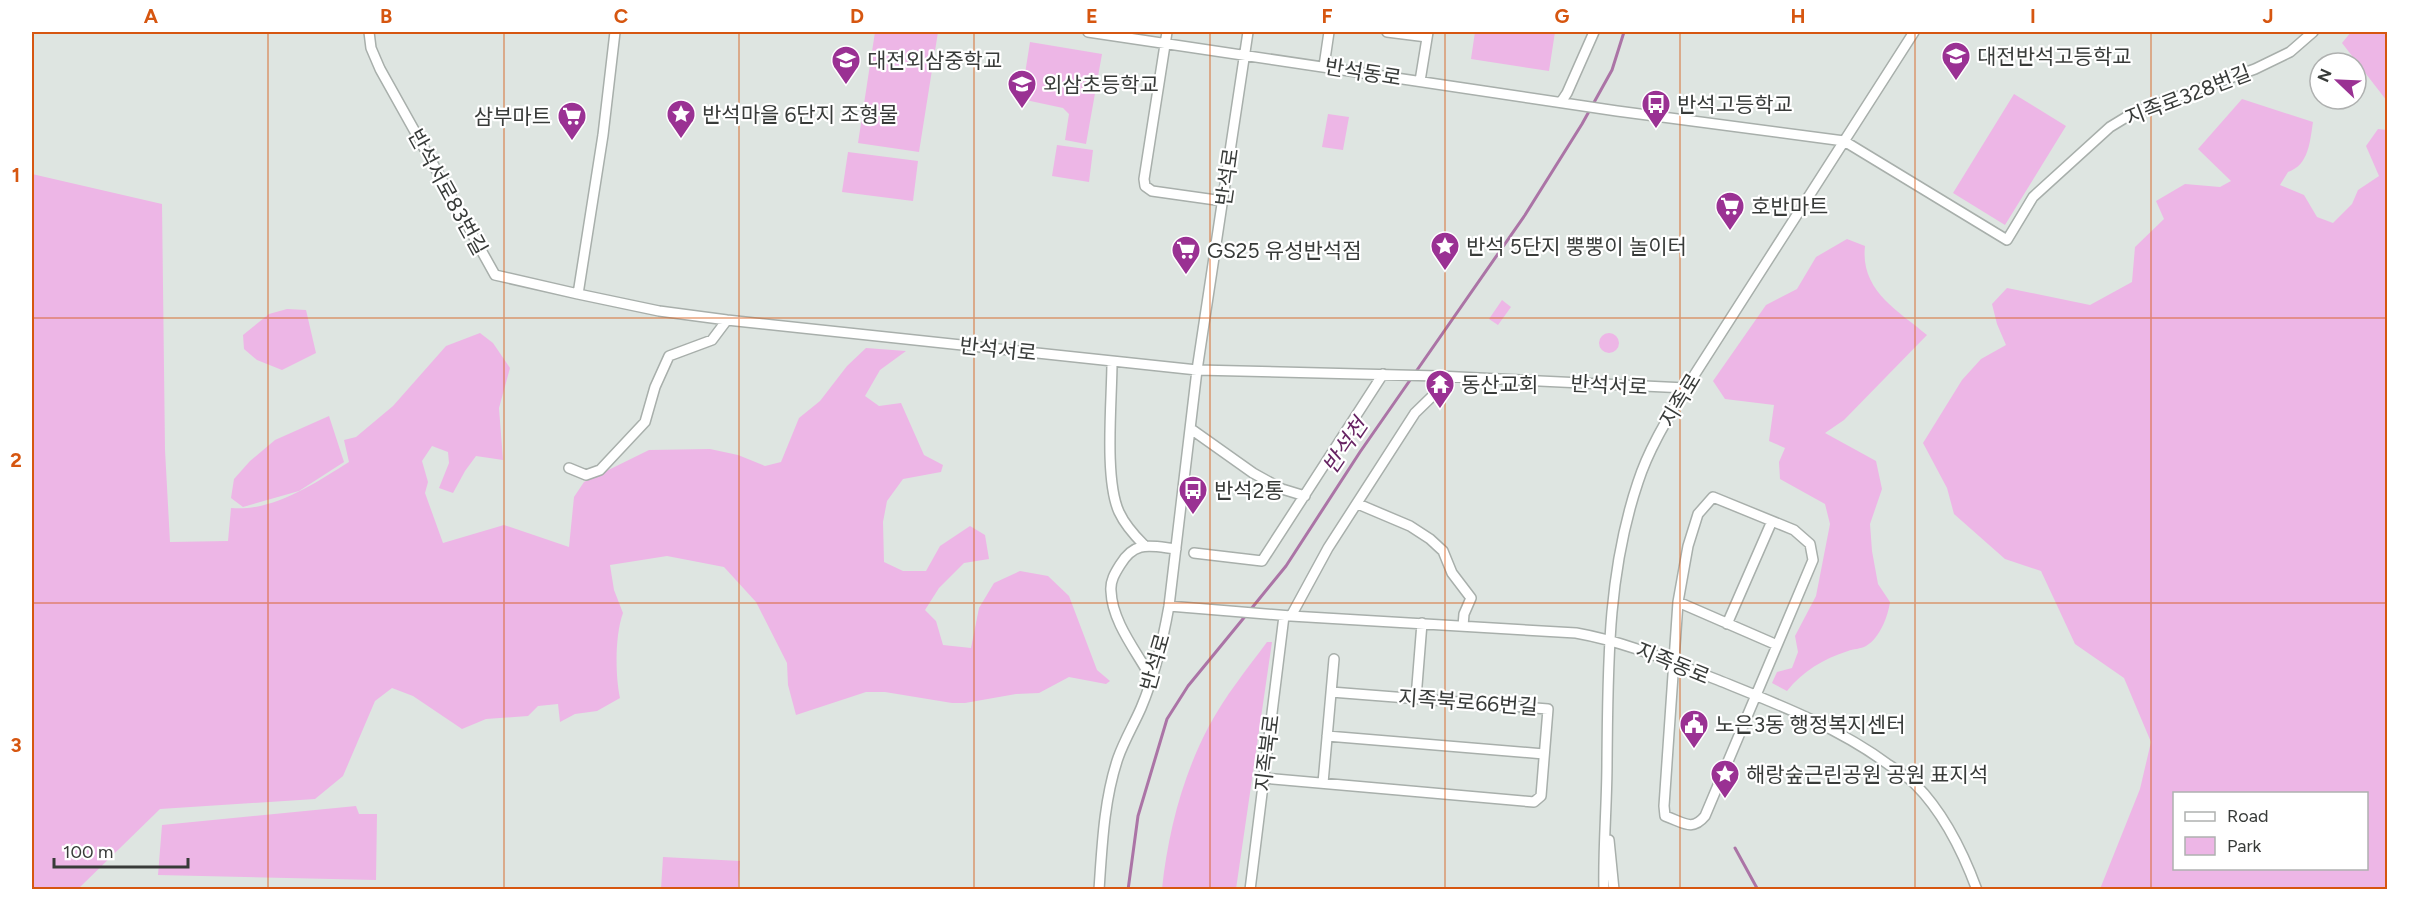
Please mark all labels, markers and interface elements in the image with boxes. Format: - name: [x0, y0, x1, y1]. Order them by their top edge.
- text: A: [144, 4, 159, 28]
- text: B: [380, 4, 392, 28]
- text: C: [614, 4, 628, 28]
- text: D: [850, 4, 864, 28]
- text: E: [1086, 4, 1098, 28]
- text: F: [1321, 4, 1333, 28]
- text: G: [1555, 4, 1570, 28]
- text: H: [1791, 4, 1806, 28]
- text: I: [2030, 4, 2036, 28]
- text: J: [2262, 4, 2274, 28]
- school or university icon: 대전반석고등학교: [1940, 40, 1972, 82]
- school or university icon: 대전외삼중학교: [830, 44, 862, 86]
- place label: 대전반석고등학교: [1977, 44, 2132, 69]
- place label: 대전외삼중학교: [867, 48, 1002, 73]
- north arrow: [2308, 51, 2368, 111]
- street label: 반석동로: [1323, 54, 1403, 90]
- street label: 지족로328번길: [2122, 60, 2254, 130]
- text: N: [2313, 66, 2336, 85]
- school or university icon: 외삼초등학교: [1006, 68, 1038, 110]
- place label: 외삼초등학교: [1043, 72, 1159, 97]
- bus stop icon: 반석고등학교: [1640, 88, 1672, 130]
- place label: 반석고등학교: [1677, 92, 1793, 117]
- place icon: 반석마을 6단지 조형물: [665, 98, 697, 140]
- supermarket icon: 삼부마트: [556, 100, 588, 142]
- place label: 반석마을 6단지 조형물: [702, 102, 898, 127]
- place label: 삼부마트: [474, 104, 551, 129]
- street label: 반석서로83번길: [403, 125, 493, 259]
- street label: 반석로: [1211, 147, 1243, 207]
- text: 1: [12, 163, 20, 187]
- supermarket icon: 호반마트: [1714, 190, 1746, 232]
- place label: 호반마트: [1751, 194, 1828, 219]
- place icon: 반석 5단지 뿡뿡이 놀이터: [1429, 230, 1461, 272]
- supermarket icon: GS25 유성반석점: [1170, 234, 1202, 276]
- place label: 반석 5단지 뿡뿡이 놀이터: [1466, 234, 1687, 259]
- place label: GS25 유성반석점: [1207, 238, 1361, 263]
- street label: 반석서로: [958, 333, 1038, 365]
- temple icon: 동산교회: [1424, 368, 1456, 410]
- street label: 지족로: [1654, 369, 1706, 431]
- street label: 반석서로: [1570, 370, 1648, 400]
- place label: 동산교회: [1461, 372, 1538, 397]
- water label: 반석천: [1317, 411, 1375, 479]
- text: 2: [10, 448, 22, 472]
- bus stop icon: 반석2통: [1177, 474, 1209, 516]
- place label: 반석2통: [1214, 478, 1284, 503]
- street label: 반석로: [1135, 631, 1175, 693]
- street label: 지족동로: [1632, 637, 1714, 689]
- street label: 지족북로66번길: [1397, 685, 1539, 719]
- public building icon: 노은3동 행정복지센터: [1678, 708, 1710, 750]
- place label: 노은3동 행정복지센터: [1715, 712, 1906, 737]
- street label: 지족북로: [1250, 713, 1284, 793]
- text: 3: [10, 733, 22, 757]
- place icon: 해랑숲근린공원 공원 표지석: [1709, 758, 1741, 800]
- place label: 해랑숲근린공원 공원 표지석: [1746, 762, 1988, 787]
- legend: [2173, 792, 2368, 870]
- text: Road: [2227, 805, 2268, 827]
- scale bar: [54, 831, 188, 869]
- text: Park: [2227, 835, 2262, 857]
- text: 100 m: [63, 841, 113, 863]

